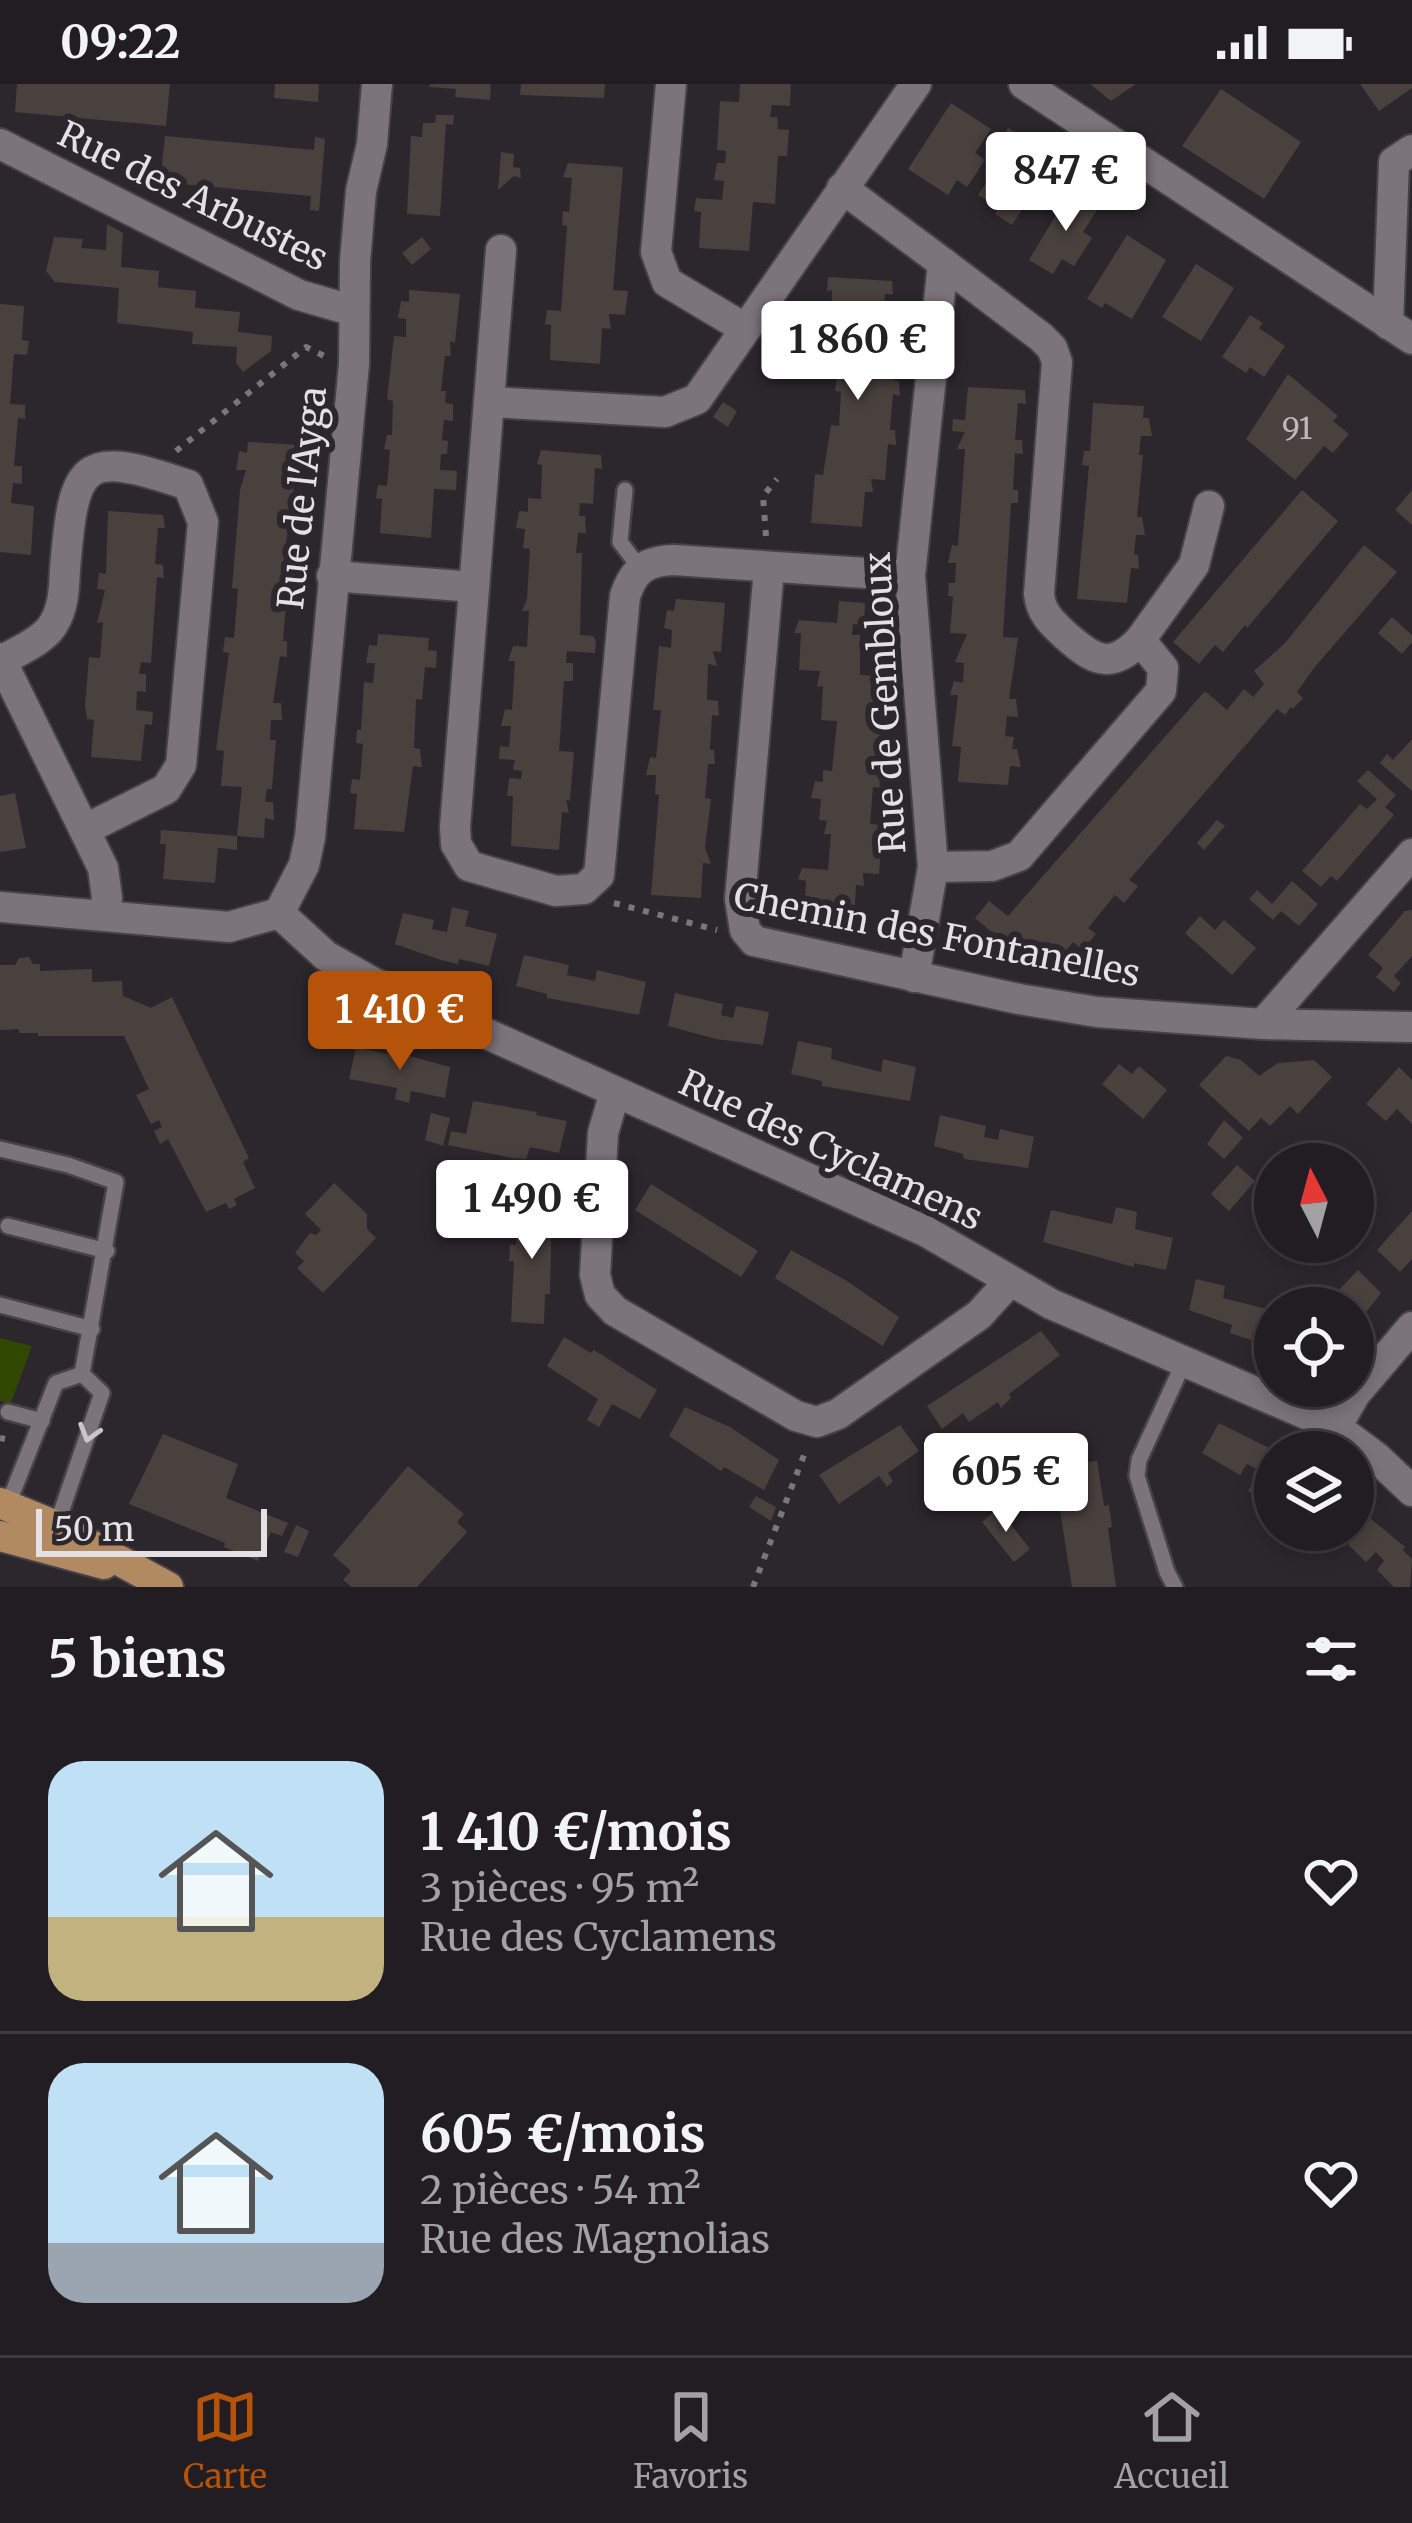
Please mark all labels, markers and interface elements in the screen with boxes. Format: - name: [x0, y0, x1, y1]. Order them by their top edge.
- text: 09:22: [60, 14, 180, 70]
- street label: Rue des Arbustes: [51, 111, 335, 281]
- pin: 847 €: [982, 132, 1150, 234]
- text: 847 €: [1013, 146, 1119, 195]
- pin: 1 860 €: [747, 301, 969, 403]
- text: 1 860 €: [788, 315, 928, 364]
- street label: Rue de l'Ayga: [268, 384, 336, 612]
- house number: 91: [1282, 409, 1312, 447]
- street label: Rue de Gembloux: [855, 550, 915, 855]
- street label: Chemin des Fontanelles: [730, 874, 1144, 996]
- pin: 1 410 €: [289, 971, 511, 1073]
- text: 1 410 €: [335, 985, 465, 1034]
- street label: Rue des Cyclamens: [672, 1060, 990, 1240]
- north arrow: [1254, 1143, 1374, 1263]
- map controls: [1254, 1143, 1374, 1551]
- pin: 1 490 €: [421, 1160, 643, 1262]
- text: 1 490 €: [463, 1174, 601, 1223]
- button: locate: [1254, 1287, 1374, 1407]
- one-way arrow: [78, 1422, 103, 1443]
- button: layers: [1254, 1431, 1374, 1551]
- pin: 605 €: [922, 1433, 1090, 1535]
- text: 605 €: [951, 1447, 1061, 1496]
- scale bar: [36, 1503, 267, 1556]
- text: 50 m: [54, 1509, 135, 1550]
- icon: filters: [1298, 1626, 1364, 1692]
- text: 5 biens: [48, 1627, 227, 1691]
- text: 1 410 €/mois: [420, 1800, 732, 1864]
- icon: home: [144, 1809, 288, 1953]
- icon: heart: [1298, 1848, 1364, 1914]
- text: 3 pièces · 95 m²: [420, 1864, 699, 1913]
- text: Rue des Cyclamens: [420, 1913, 777, 1962]
- text: 605 €/mois: [420, 2102, 706, 2166]
- icon: home: [144, 2111, 288, 2255]
- icon: heart: [1298, 2150, 1364, 2216]
- text: 2 pièces · 54 m²: [420, 2166, 701, 2215]
- text: Rue des Magnolias: [420, 2215, 770, 2264]
- tab: Carte: [183, 2384, 267, 2497]
- tab: Favoris: [633, 2384, 748, 2497]
- tab: Accueil: [1114, 2384, 1229, 2497]

